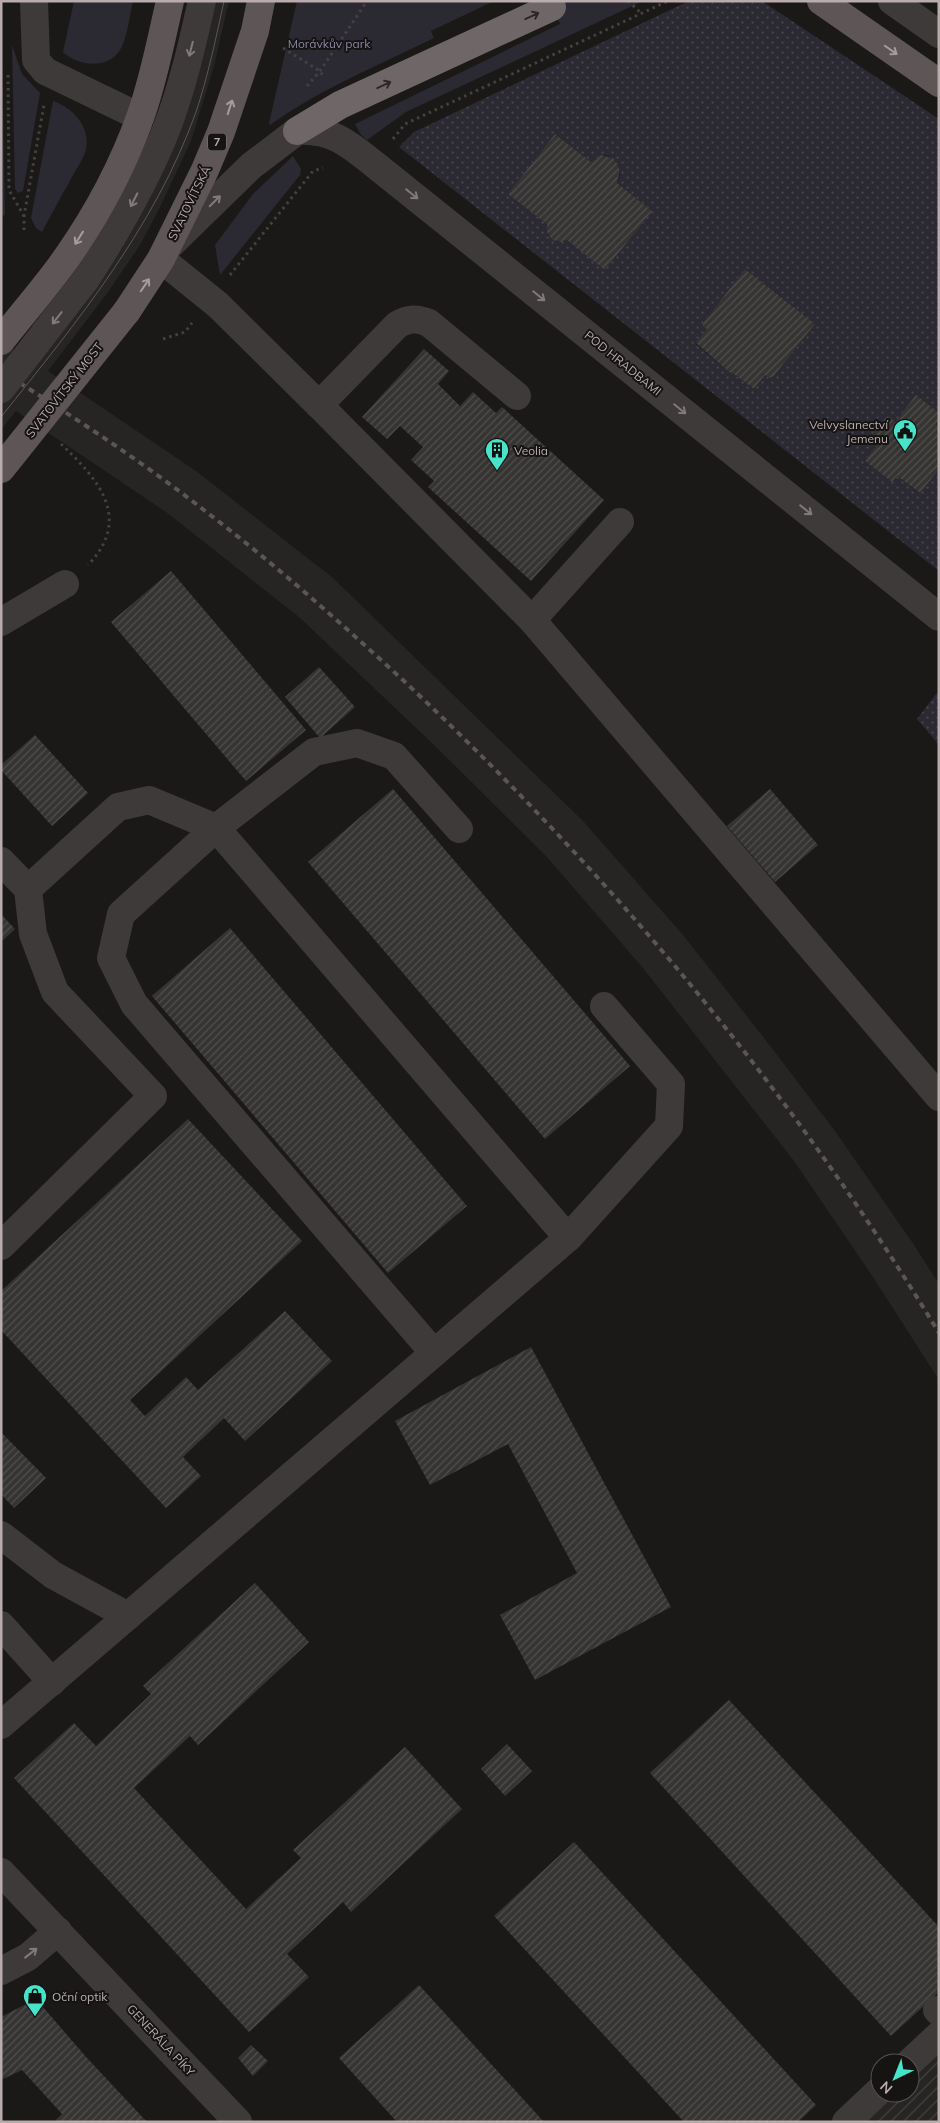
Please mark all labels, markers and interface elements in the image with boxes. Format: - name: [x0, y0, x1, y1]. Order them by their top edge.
- one-way arrow: [524, 11, 539, 21]
- park label: Morávkův park: [288, 36, 371, 51]
- one-way arrow: [186, 40, 195, 56]
- one-way arrow: [884, 45, 898, 55]
- one-way arrow: [376, 80, 391, 89]
- one-way arrow: [225, 99, 235, 115]
- road number: 7: [208, 134, 226, 150]
- street label: SVATOVÍTSKÁ: [165, 163, 214, 243]
- one-way arrow: [406, 189, 419, 200]
- one-way arrow: [129, 193, 139, 208]
- one-way arrow: [209, 194, 221, 207]
- one-way arrow: [74, 231, 84, 245]
- one-way arrow: [139, 278, 150, 292]
- one-way arrow: [532, 291, 546, 301]
- one-way arrow: [51, 311, 62, 324]
- street label: POD HRADBAMI: [582, 327, 664, 399]
- street label: SVATOVÍTSKÝ MOST: [22, 339, 106, 440]
- one-way arrow: [673, 403, 686, 414]
- place label: Velvyslanectví Jemenu: [809, 417, 889, 446]
- public building icon: Velvyslanectví Jemenu: [892, 418, 918, 452]
- building icon: Veolia: [484, 437, 510, 471]
- place label: Veolia: [514, 443, 548, 458]
- one-way arrow: [799, 505, 812, 516]
- one-way arrow: [24, 1948, 37, 1959]
- shop icon: Oční optik: [22, 1983, 48, 2017]
- place label: Oční optik: [52, 1989, 108, 2004]
- street label: GENERÁLA PÍKY: [124, 2001, 199, 2079]
- north arrow: [870, 2053, 920, 2103]
- text: N: [876, 2077, 896, 2098]

